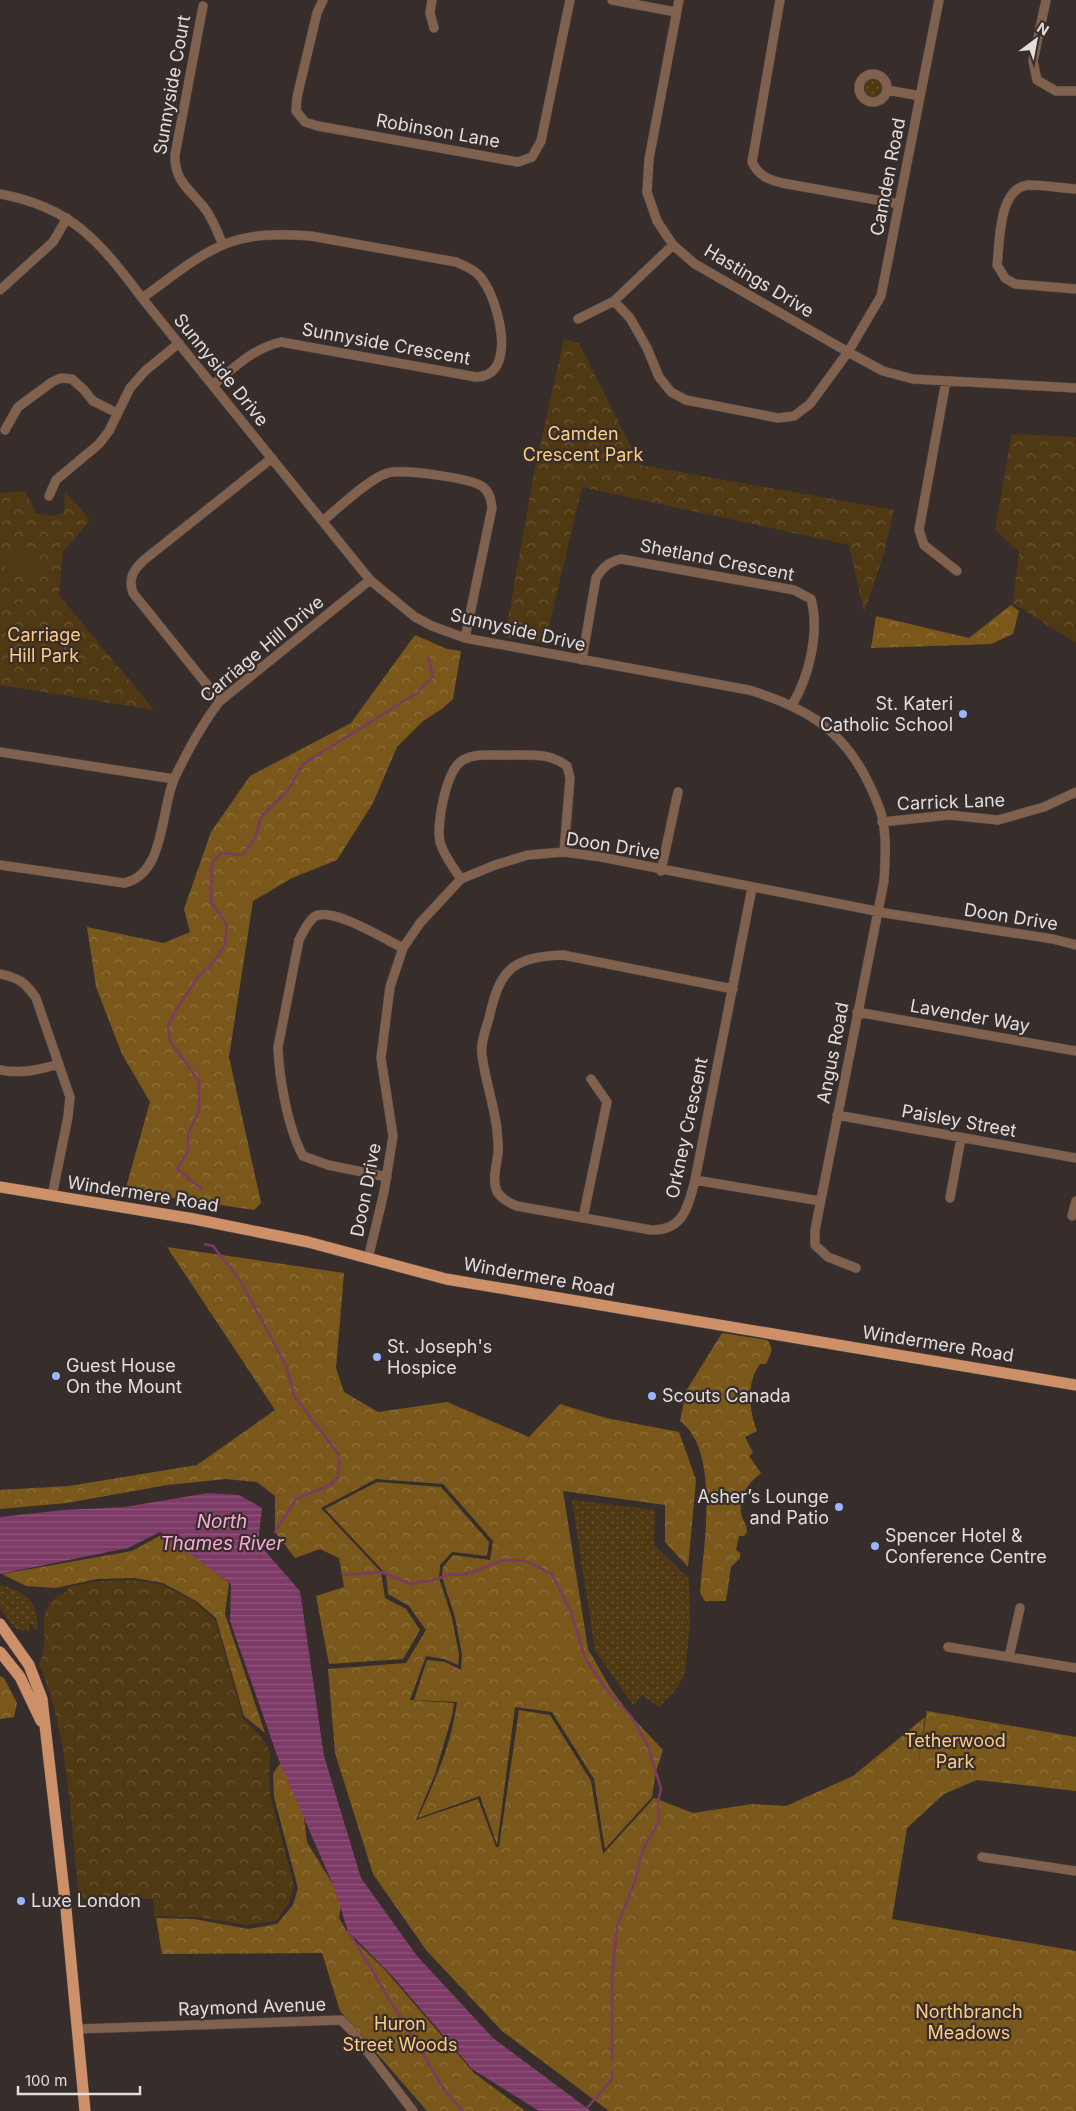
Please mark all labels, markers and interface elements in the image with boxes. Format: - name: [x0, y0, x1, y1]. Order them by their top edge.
- street label: Sunnyside Court: [149, 13, 194, 156]
- north arrow: [1011, 15, 1061, 65]
- text: N: [1034, 19, 1052, 39]
- street label: Robinson Lane: [374, 109, 502, 152]
- street label: Camden Road: [866, 116, 909, 238]
- street label: Hastings Drive: [701, 240, 818, 322]
- street label: Sunnyside Drive: [170, 309, 273, 430]
- street label: Sunnyside Crescent: [300, 318, 472, 369]
- park label: Camden Crescent Park: [523, 423, 643, 465]
- street label: Shetland Crescent: [638, 534, 796, 585]
- street label: Carriage Hill Drive: [196, 591, 328, 706]
- street label: Sunnyside Drive: [448, 604, 588, 655]
- park label: Carriage Hill Park: [7, 624, 81, 666]
- place label: St. Kateri Catholic School: [820, 693, 953, 735]
- marker: St. Kateri Catholic School: [957, 708, 969, 720]
- street label: Carrick Lane: [896, 789, 1006, 814]
- street label: Doon Drive: [565, 828, 662, 863]
- street label: Doon Drive: [963, 899, 1060, 934]
- street label: Lavender Way: [909, 995, 1032, 1036]
- street label: Angus Road: [812, 1000, 853, 1105]
- street label: Orkney Crescent: [661, 1055, 712, 1200]
- street label: Paisley Street: [900, 1100, 1018, 1141]
- street label: Doon Drive: [346, 1141, 385, 1239]
- street label: Windermere Road: [66, 1171, 220, 1216]
- street label: Windermere Road: [462, 1253, 616, 1300]
- street label: Windermere Road: [861, 1321, 1015, 1366]
- place label: St. Joseph's Hospice: [387, 1336, 492, 1378]
- marker: St. Joseph's Hospice: [371, 1351, 383, 1363]
- place label: Guest House On the Mount: [66, 1355, 182, 1397]
- marker: Guest House On the Mount: [50, 1370, 62, 1382]
- place label: Scouts Canada: [662, 1385, 791, 1406]
- marker: Scouts Canada: [646, 1390, 658, 1402]
- place label: Asher’s Lounge and Patio: [697, 1486, 829, 1528]
- marker: Asher’s Lounge and Patio: [833, 1501, 845, 1513]
- water label: North Thames River: [160, 1510, 285, 1555]
- place label: Spencer Hotel & Conference Centre: [885, 1525, 1047, 1567]
- marker: Spencer Hotel & Conference Centre: [869, 1540, 881, 1552]
- park label: Tetherwood Park: [904, 1730, 1006, 1772]
- place label: Luxe London: [31, 1890, 141, 1911]
- marker: Luxe London: [15, 1895, 27, 1907]
- street label: Raymond Avenue: [178, 1993, 326, 2020]
- park label: Northbranch Meadows: [915, 2001, 1023, 2043]
- park label: Huron Street Woods: [343, 2013, 457, 2055]
- scale bar: [18, 2064, 140, 2096]
- text: 100 m: [25, 2071, 67, 2090]

